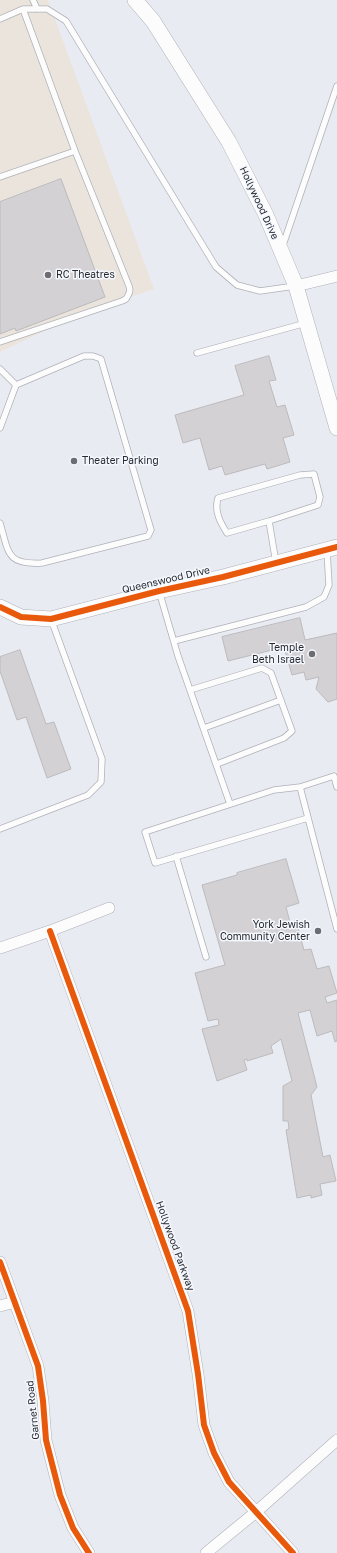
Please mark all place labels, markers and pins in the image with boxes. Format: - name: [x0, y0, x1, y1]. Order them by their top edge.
- place label: RC Theatres: [56, 269, 115, 281]
- marker: RC Theatres: [43, 270, 53, 280]
- place label: Theater Parking: [82, 455, 159, 467]
- marker: Theater Parking: [69, 456, 79, 466]
- place label: Temple Beth Israel: [252, 642, 304, 666]
- marker: Temple Beth Israel: [307, 649, 317, 659]
- place label: York Jewish Community Center: [220, 919, 310, 942]
- marker: York Jewish Community Center: [313, 926, 323, 936]

